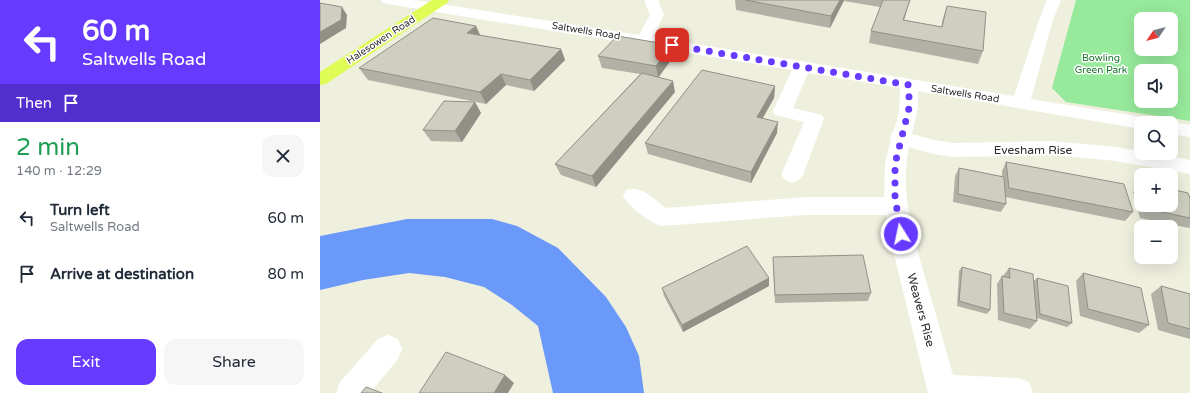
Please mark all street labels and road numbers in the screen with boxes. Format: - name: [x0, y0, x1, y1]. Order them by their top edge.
- street label: Halesowen Road: [344, 13, 418, 67]
- street label: Saltwells Road: [551, 20, 621, 42]
- street label: Saltwells Road: [930, 83, 1000, 105]
- street label: Evesham Rise: [994, 143, 1072, 157]
- street label: Weavers Rise: [904, 272, 938, 349]

